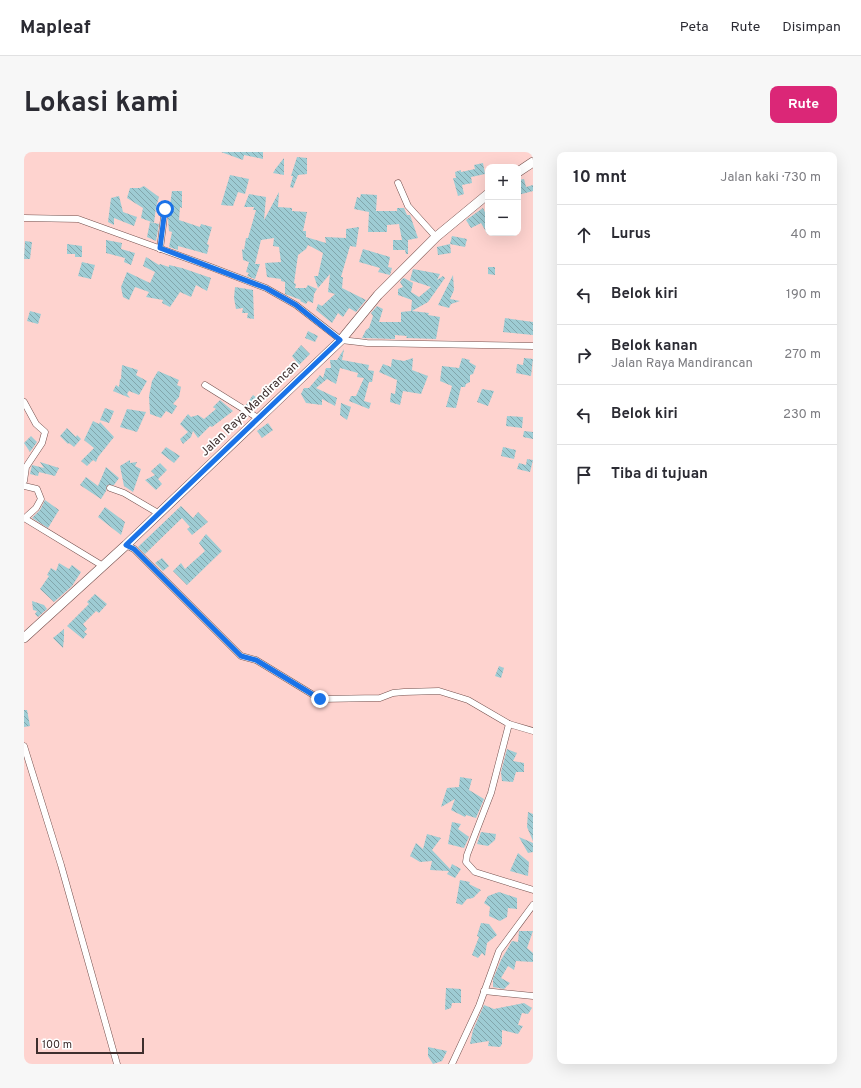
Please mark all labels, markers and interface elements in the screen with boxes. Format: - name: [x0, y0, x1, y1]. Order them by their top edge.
- text: Mapleaf: [20, 16, 91, 40]
- text: Peta: [680, 19, 709, 36]
- text: Rute: [731, 19, 760, 36]
- text: Disimpan: [782, 19, 841, 36]
- text: Lokasi kami: [24, 86, 179, 122]
- button: Rute: [770, 86, 837, 123]
- map controls: [485, 164, 521, 236]
- button: +: [485, 164, 521, 200]
- text: 10 mnt: [573, 167, 627, 189]
- text: Jalan kaki · 730 m: [720, 170, 821, 186]
- route start: [156, 200, 174, 218]
- button: −: [485, 200, 521, 236]
- icon: ahead: [573, 224, 595, 246]
- text: Lurus: [611, 225, 651, 244]
- text: 40 m: [791, 227, 821, 243]
- icon: left: [573, 284, 595, 306]
- text: Belok kiri: [611, 285, 678, 304]
- text: 190 m: [786, 287, 821, 303]
- text: Belok kanan: [611, 337, 698, 356]
- icon: right: [573, 344, 595, 366]
- text: 270 m: [784, 347, 821, 363]
- text: Jalan Raya Mandirancan: [611, 356, 753, 372]
- street label: Jalan Raya Mandirancan: [197, 358, 303, 460]
- icon: left: [573, 404, 595, 426]
- text: Belok kiri: [611, 405, 678, 424]
- text: 230 m: [783, 407, 821, 423]
- icon: arrive: [573, 464, 595, 486]
- text: Tiba di tujuan: [611, 465, 708, 484]
- route end: [311, 690, 329, 708]
- scale bar: [36, 1036, 144, 1055]
- text: 100 m: [42, 1038, 72, 1052]

